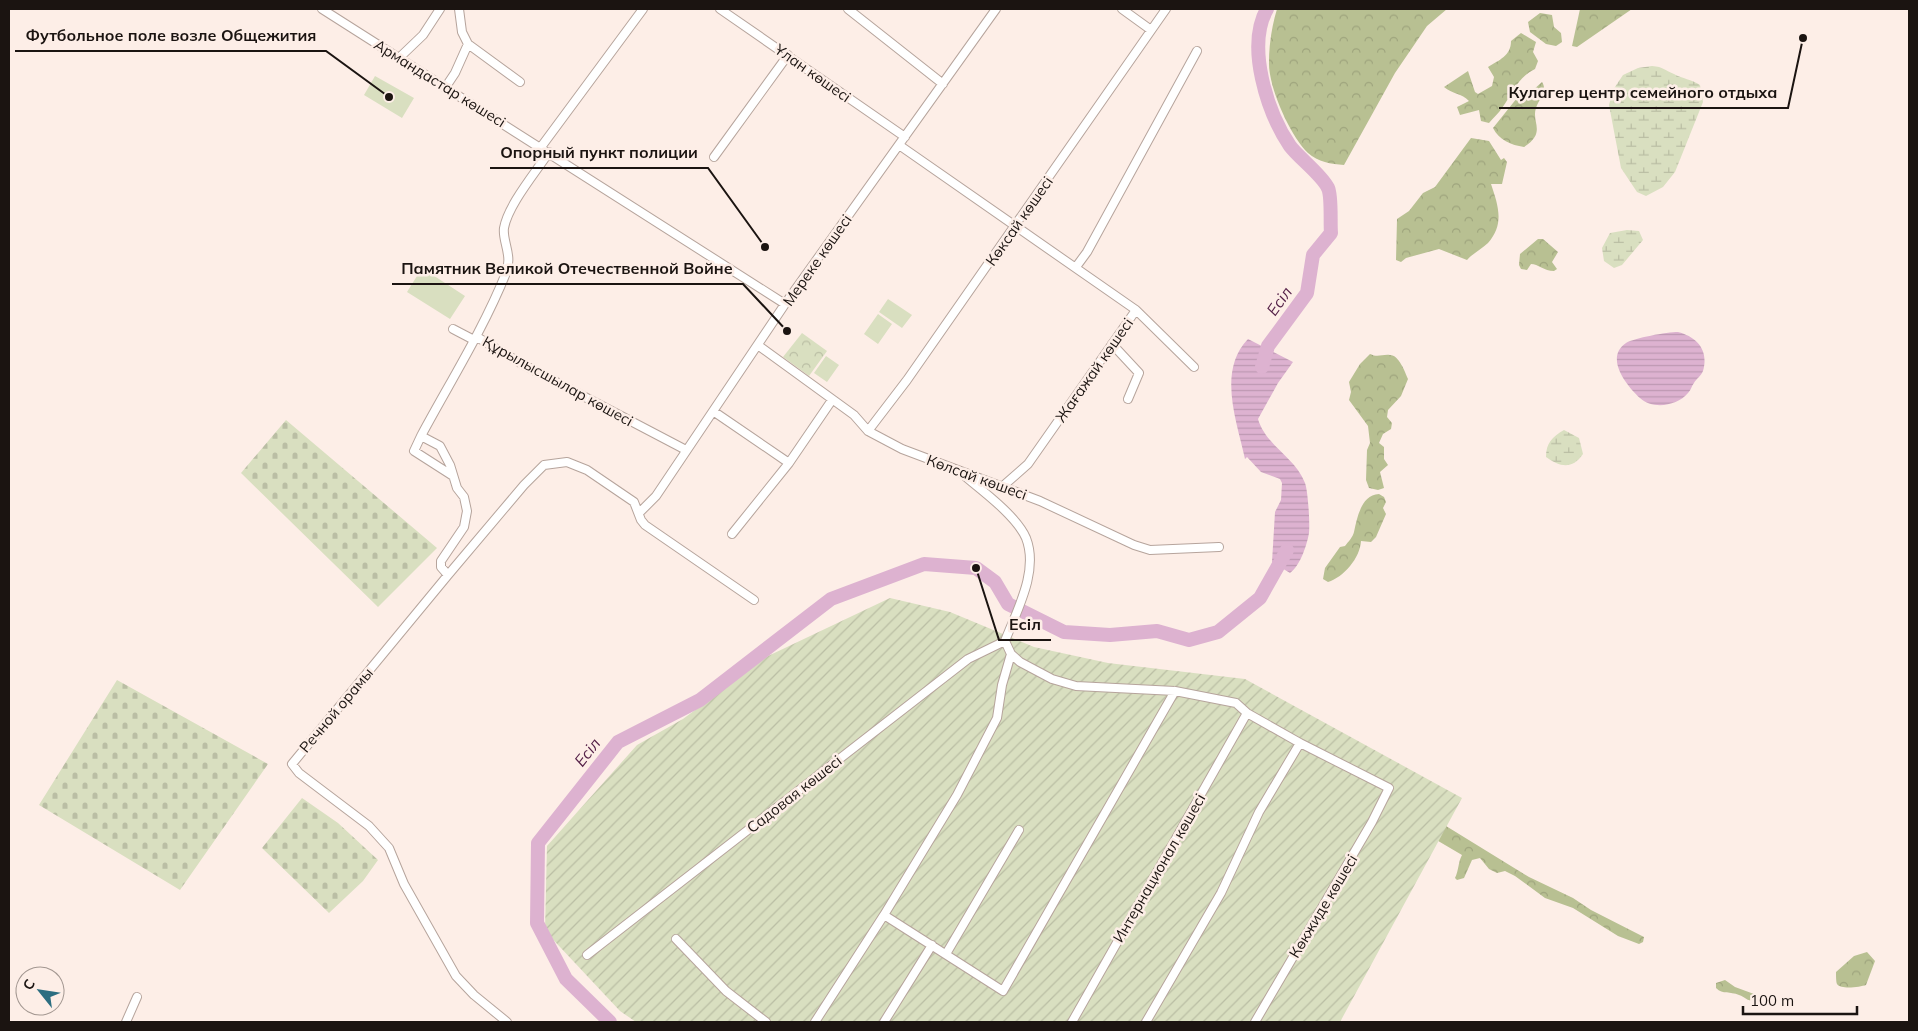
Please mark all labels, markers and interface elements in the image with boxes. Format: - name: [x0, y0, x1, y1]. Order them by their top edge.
- callout: Футбольное поле возле Общежития: [15, 20, 326, 51]
- text: Футбольное поле возле Общежития: [26, 25, 316, 45]
- street label: Армандастар көшесі: [371, 35, 509, 131]
- street label: Ұлан көшесі: [770, 39, 855, 106]
- callout: Кулагер центр семейного отдыха: [1499, 77, 1788, 108]
- text: Кулагер центр семейного отдыха: [1509, 82, 1777, 102]
- callout: Опорный пункт полиции: [490, 137, 708, 168]
- text: Опорный пункт полиции: [500, 142, 698, 162]
- street label: Көксай көшесі: [981, 173, 1057, 269]
- street label: Мереке көшесі: [778, 210, 856, 310]
- callout: Памятник Великой Отечественной Войне: [392, 253, 743, 284]
- text: Памятник Великой Отечественной Войне: [401, 258, 733, 278]
- water label: Есіл: [1262, 283, 1296, 319]
- street label: Жағажай көшесі: [1051, 314, 1137, 426]
- street label: Құрылысшылар көшесі: [479, 332, 637, 430]
- street label: Көлсай көшесі: [924, 450, 1030, 504]
- callout: Есіл: [999, 609, 1051, 640]
- text: Есіл: [1009, 614, 1041, 634]
- street label: Речной орамы: [295, 664, 377, 756]
- water label: Есіл: [570, 734, 604, 770]
- street label: Садовая көшесі: [743, 751, 845, 837]
- street label: Интернационал көшесі: [1109, 790, 1209, 946]
- street label: Көкжиде көшесі: [1285, 851, 1361, 961]
- north arrow: [15, 966, 65, 1016]
- text: С: [19, 976, 39, 993]
- scale bar: [1743, 984, 1857, 1016]
- text: 100 m: [1750, 991, 1794, 1010]

